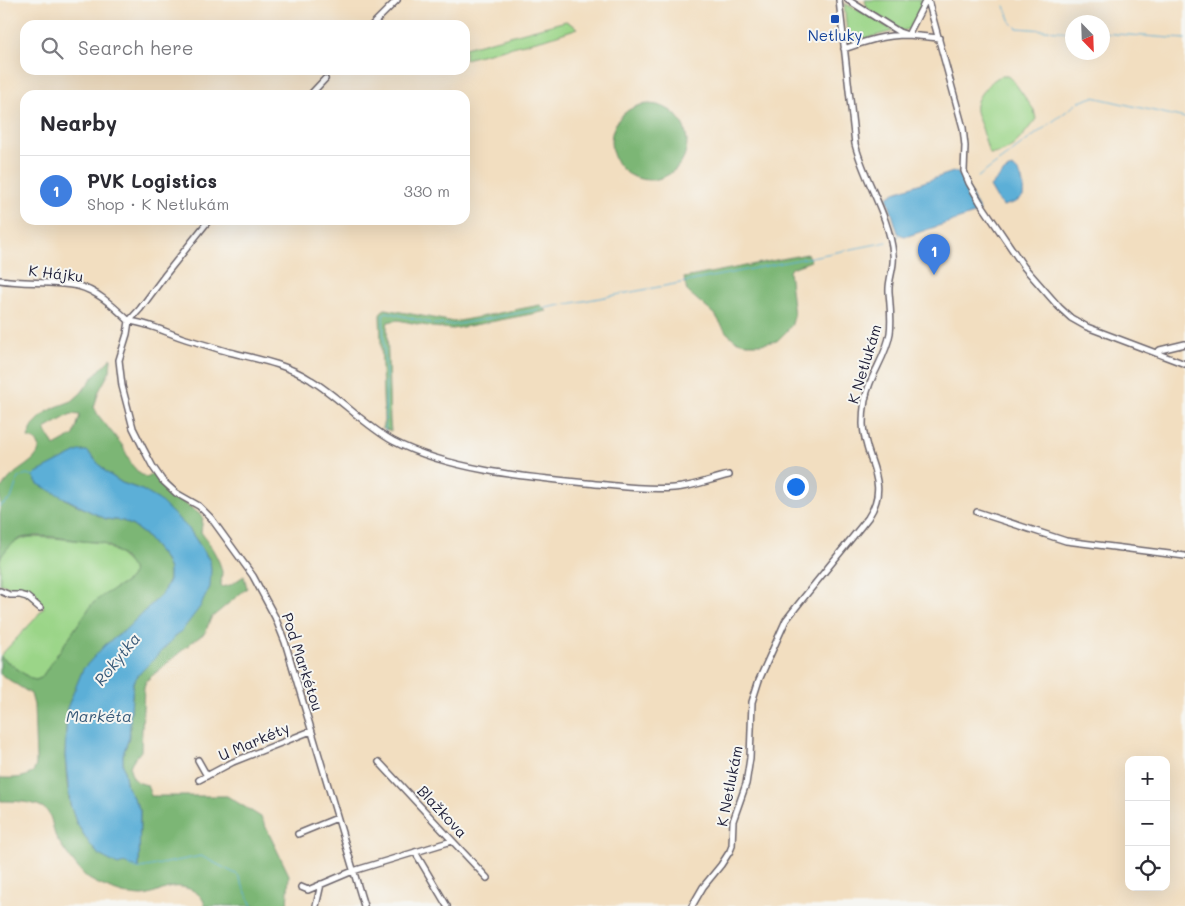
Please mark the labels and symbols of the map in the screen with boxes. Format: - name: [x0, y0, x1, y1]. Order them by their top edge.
- marker: Netluky: [829, 13, 841, 25]
- north arrow: [1065, 15, 1110, 60]
- place label: Netluky: [808, 25, 863, 45]
- pin: 1: [918, 234, 950, 275]
- street label: K Hájku: [28, 260, 85, 286]
- street label: K Netlukám: [842, 322, 886, 406]
- your location: [783, 474, 809, 500]
- street label: Pod Markétou: [278, 610, 328, 713]
- water label: Rokytka: [89, 628, 144, 689]
- water label: Markéta: [66, 705, 132, 726]
- street label: U Markéty: [215, 717, 292, 765]
- street label: K Netlukám: [711, 744, 747, 828]
- street label: Blažkova: [413, 781, 472, 842]

